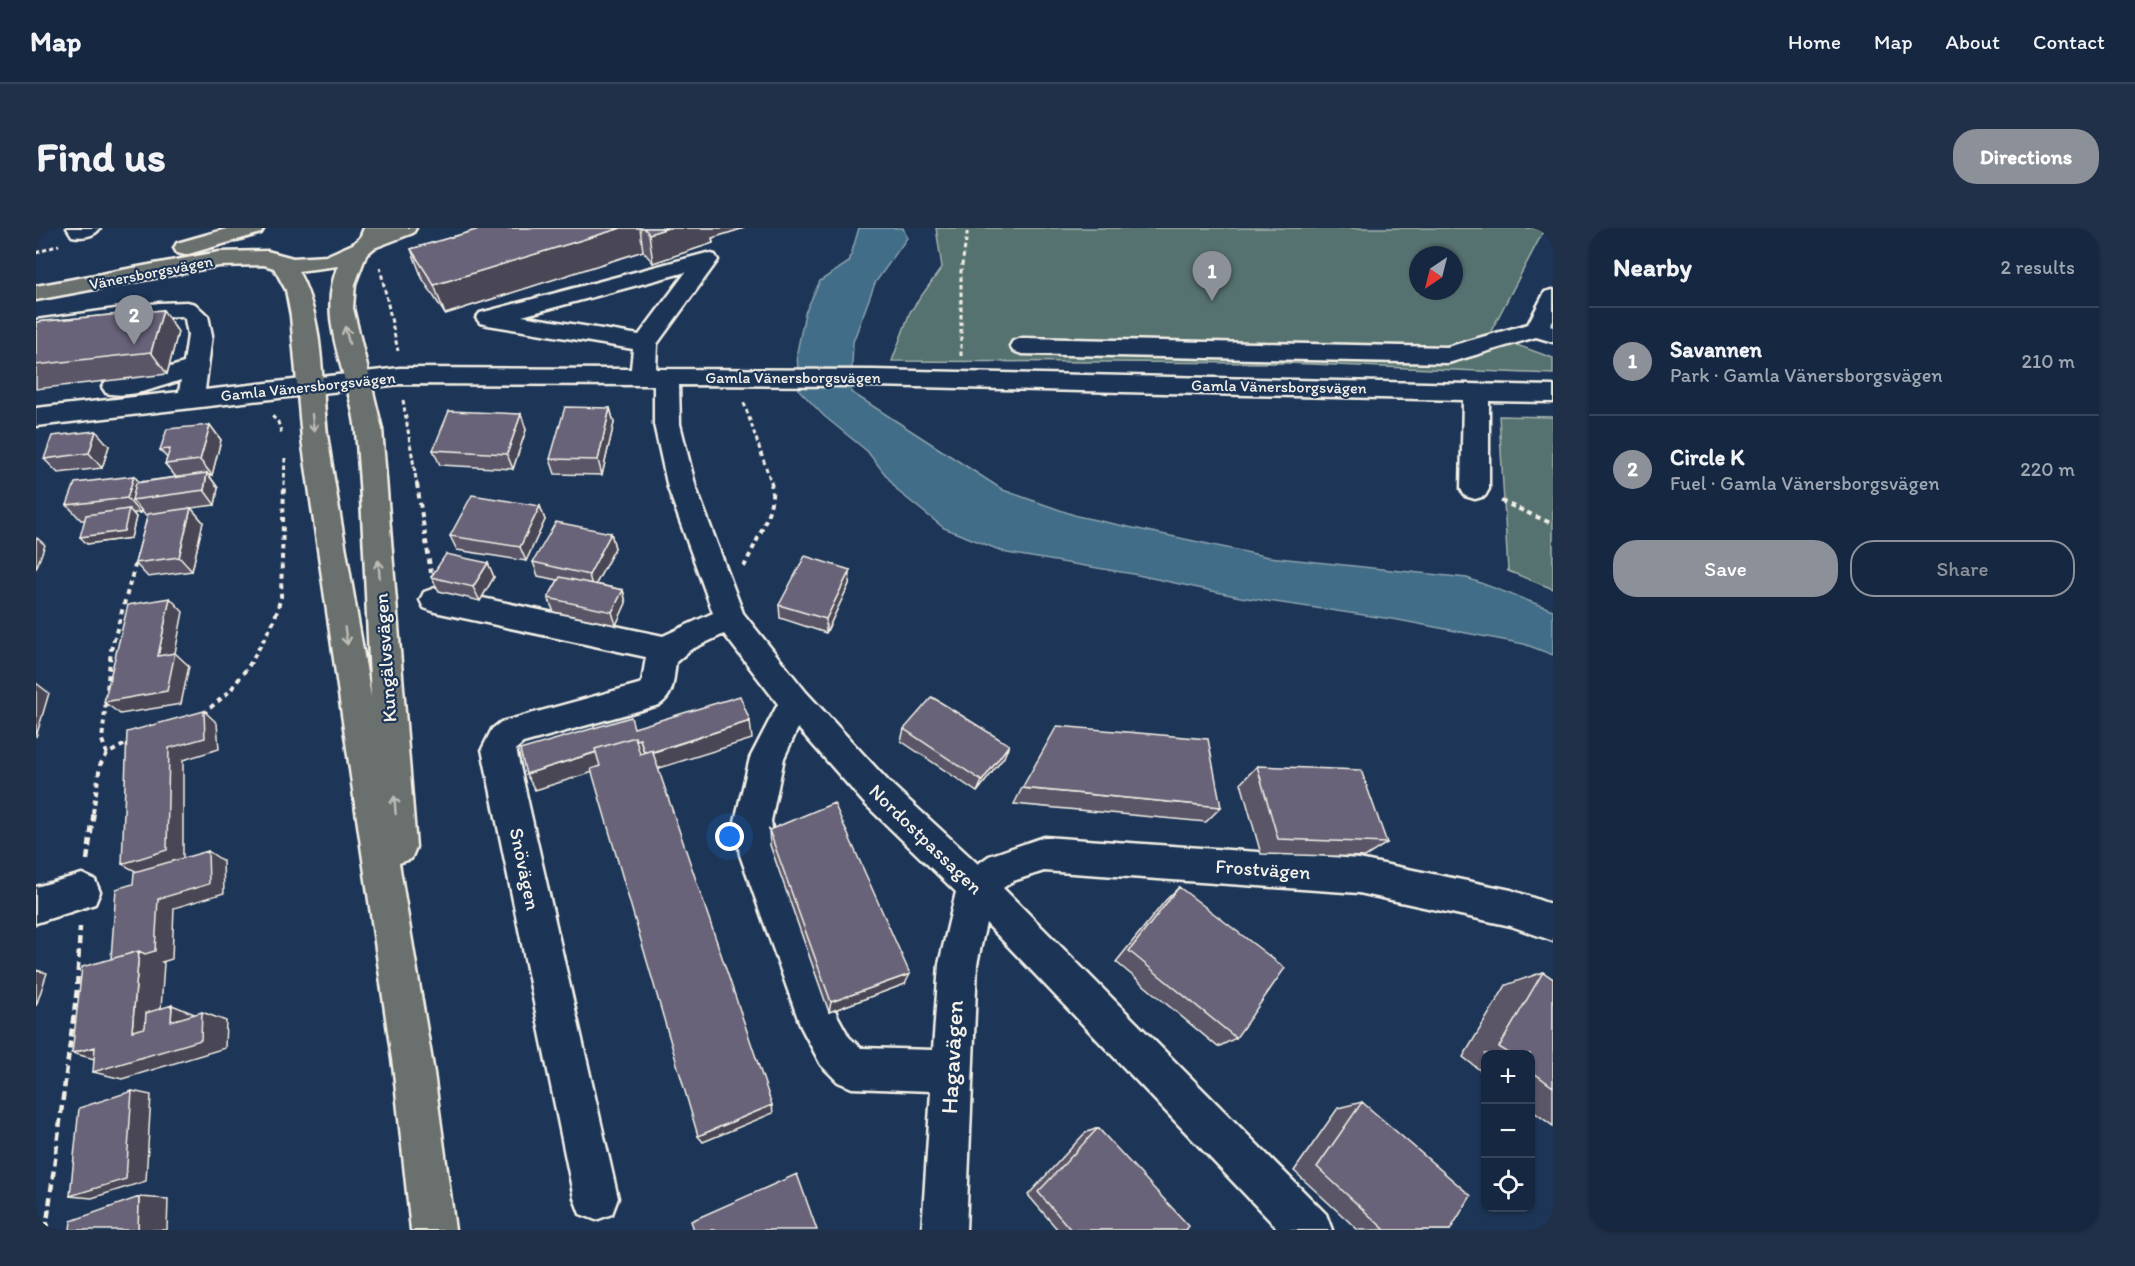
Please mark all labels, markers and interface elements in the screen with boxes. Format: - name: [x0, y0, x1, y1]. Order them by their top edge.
- text: Map: [30, 24, 81, 58]
- text: Home: [1788, 29, 1841, 54]
- text: Map: [1874, 29, 1913, 54]
- text: About: [1946, 29, 2000, 54]
- text: Contact: [2033, 29, 2105, 54]
- button: Directions: [1953, 129, 2099, 184]
- text: Find us: [36, 131, 166, 182]
- north arrow: [1409, 246, 1463, 300]
- street label: Vänersborgsvägen: [88, 251, 214, 294]
- pin: 1: [1192, 251, 1232, 301]
- text: Nearby: [1613, 251, 1692, 283]
- text: 2 results: [2001, 255, 2075, 279]
- pin: 2: [114, 296, 154, 345]
- one-way arrow: [341, 325, 353, 344]
- text: Savannen: [1670, 336, 1762, 363]
- text: 1: [1628, 349, 1637, 373]
- text: 210 m: [2022, 349, 2075, 373]
- text: Park · Gamla Vänersborgsvägen: [1670, 363, 1943, 387]
- street label: Gamla Vänersborgsvägen: [220, 368, 396, 405]
- street label: Gamla Vänersborgsvägen: [705, 368, 881, 387]
- street label: Gamla Vänersborgsvägen: [1191, 375, 1367, 398]
- one-way arrow: [308, 412, 319, 432]
- text: Circle K: [1670, 444, 1744, 471]
- text: 2: [1627, 457, 1638, 481]
- text: 220 m: [2020, 457, 2075, 481]
- text: Fuel · Gamla Vänersborgsvägen: [1670, 471, 1940, 495]
- button: Save: [1613, 540, 1838, 597]
- button: Share: [1850, 540, 2075, 597]
- one-way arrow: [373, 559, 384, 579]
- street label: Kungälvsvägen: [368, 592, 401, 723]
- one-way arrow: [340, 626, 351, 645]
- street label: Nordostpassagen: [864, 779, 988, 899]
- one-way arrow: [390, 796, 401, 816]
- your location: [715, 822, 744, 851]
- street label: Snövägen: [505, 826, 545, 912]
- street label: Frostvägen: [1215, 854, 1311, 884]
- street label: Hagavägen: [934, 999, 969, 1115]
- map controls: [1481, 1050, 1535, 1212]
- button: +: [1481, 1050, 1535, 1104]
- button: −: [1481, 1104, 1535, 1158]
- button: locate: [1481, 1158, 1535, 1212]

